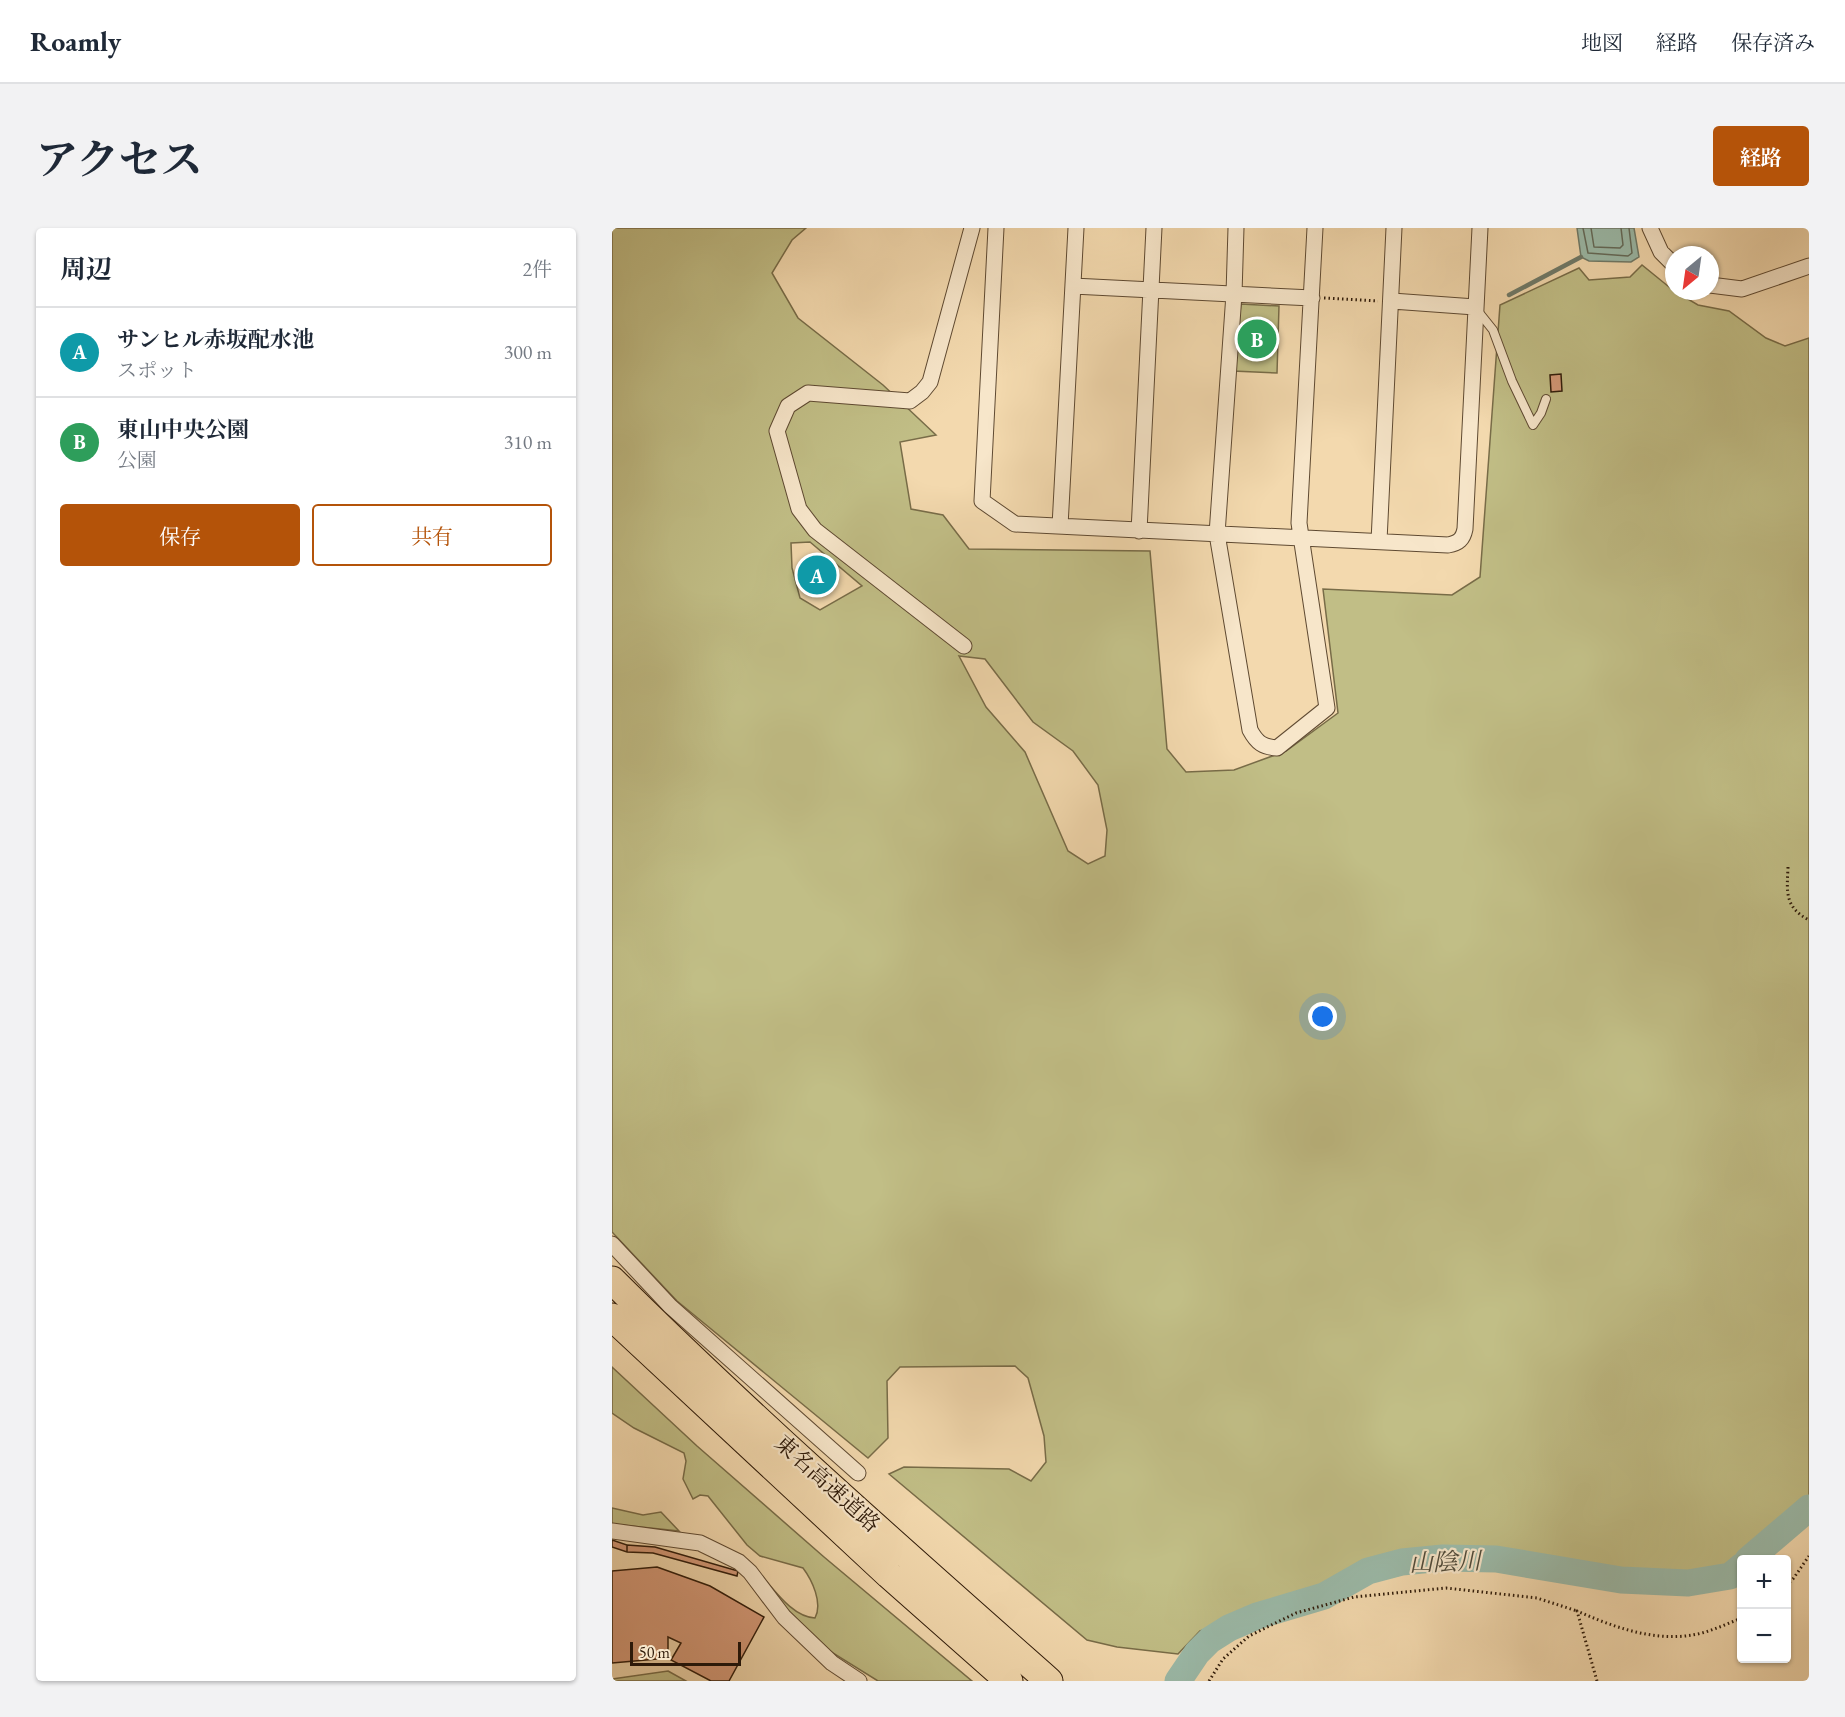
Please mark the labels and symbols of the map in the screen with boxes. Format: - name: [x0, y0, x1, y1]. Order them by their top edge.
- north arrow: [1665, 246, 1719, 300]
- pin: B: [1238, 316, 1276, 362]
- pin: A: [798, 552, 836, 598]
- your location: [1308, 1002, 1337, 1031]
- street label: 東名高速道路: [769, 1428, 886, 1538]
- water label: 山陰川: [1408, 1545, 1484, 1578]
- scale bar: [630, 1639, 741, 1666]

